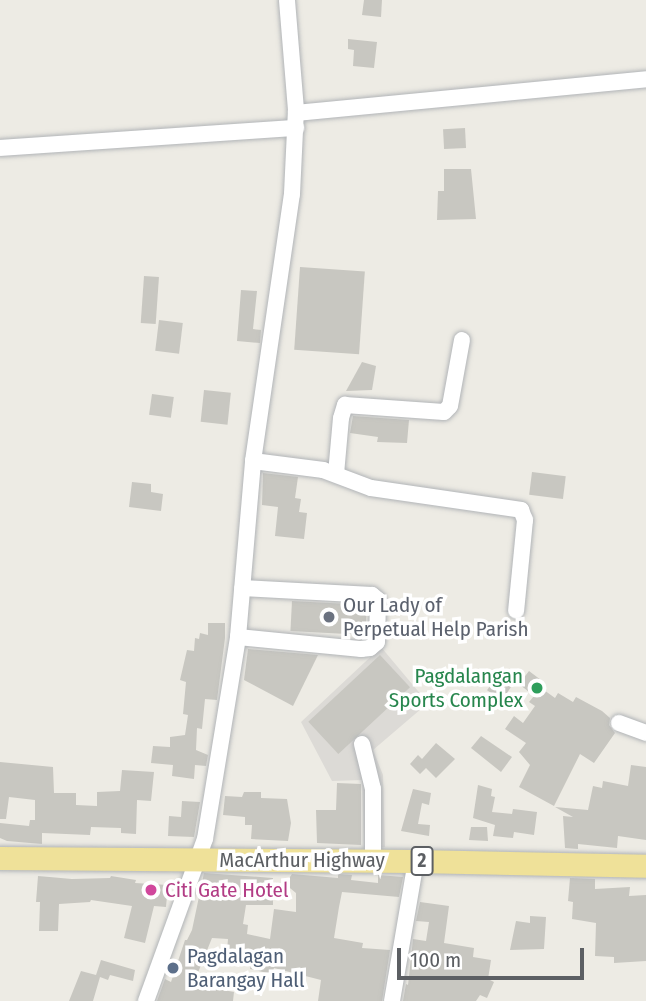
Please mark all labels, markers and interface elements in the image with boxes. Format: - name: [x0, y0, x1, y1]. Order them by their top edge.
- place label: Our Lady of Perpetual Help Parish: [343, 592, 529, 642]
- marker: Our Lady of Perpetual Help Parish: [321, 609, 337, 625]
- place label: Pagdalangan Sports Complex: [389, 663, 523, 713]
- marker: Pagdalangan Sports Complex: [529, 680, 545, 696]
- road number: 2: [410, 846, 434, 876]
- street label: MacArthur Highway: [219, 847, 385, 873]
- place label: Citi Gate Hotel: [165, 877, 288, 903]
- marker: Citi Gate Hotel: [143, 882, 159, 898]
- scale bar: [401, 934, 588, 978]
- place label: Pagdalagan Barangay Hall: [187, 943, 304, 993]
- text: 100 m: [410, 947, 461, 973]
- marker: Pagdalagan Barangay Hall: [165, 960, 181, 976]

